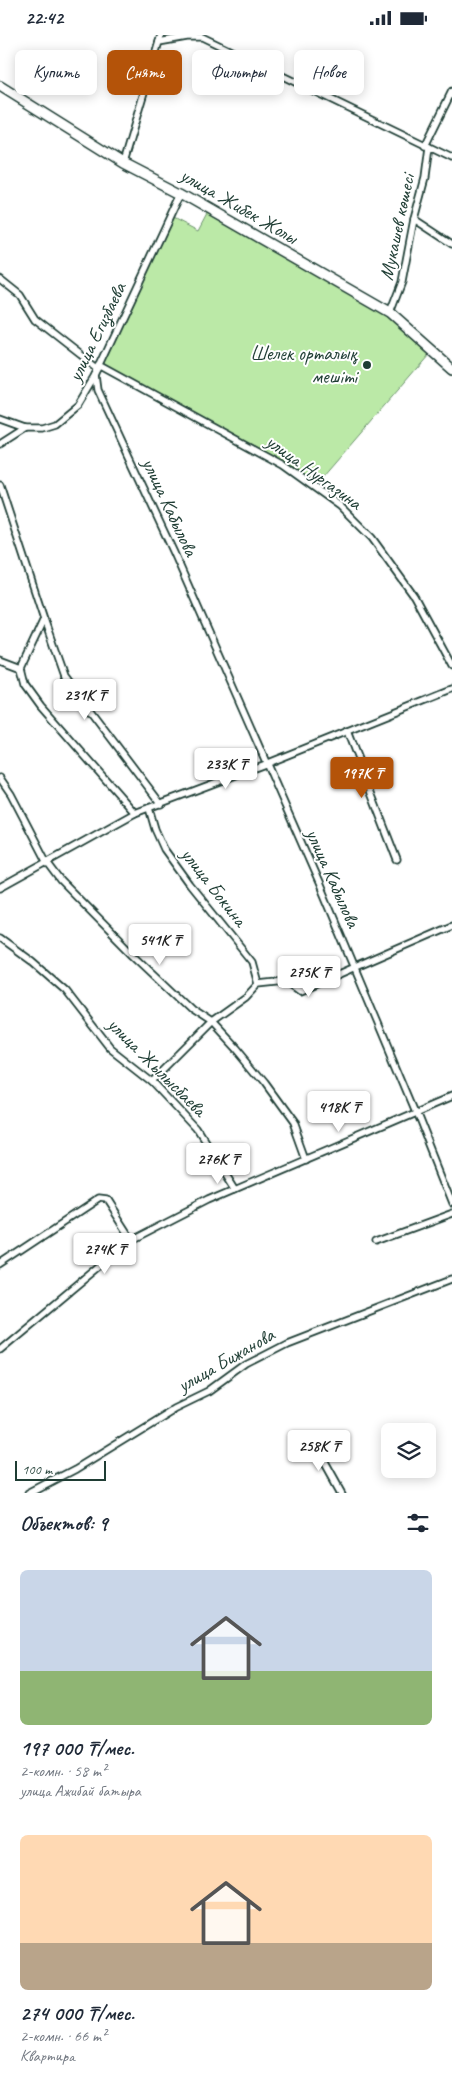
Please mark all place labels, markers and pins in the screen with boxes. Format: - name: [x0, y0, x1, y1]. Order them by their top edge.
- place label: Шелек орталық мешіті: [250, 341, 359, 389]
- marker: Шелек орталық мешіті: [361, 359, 373, 371]
- pin: 231K ₸: [44, 679, 126, 721]
- pin: 233K ₸: [185, 747, 267, 790]
- pin: 197K ₸: [321, 757, 403, 799]
- pin: 541K ₸: [119, 923, 201, 966]
- pin: 275K ₸: [268, 955, 350, 998]
- pin: 418K ₸: [298, 1091, 380, 1133]
- pin: 276K ₸: [177, 1143, 259, 1185]
- pin: 274K ₸: [64, 1233, 146, 1275]
- pin: 258K ₸: [278, 1429, 360, 1472]

